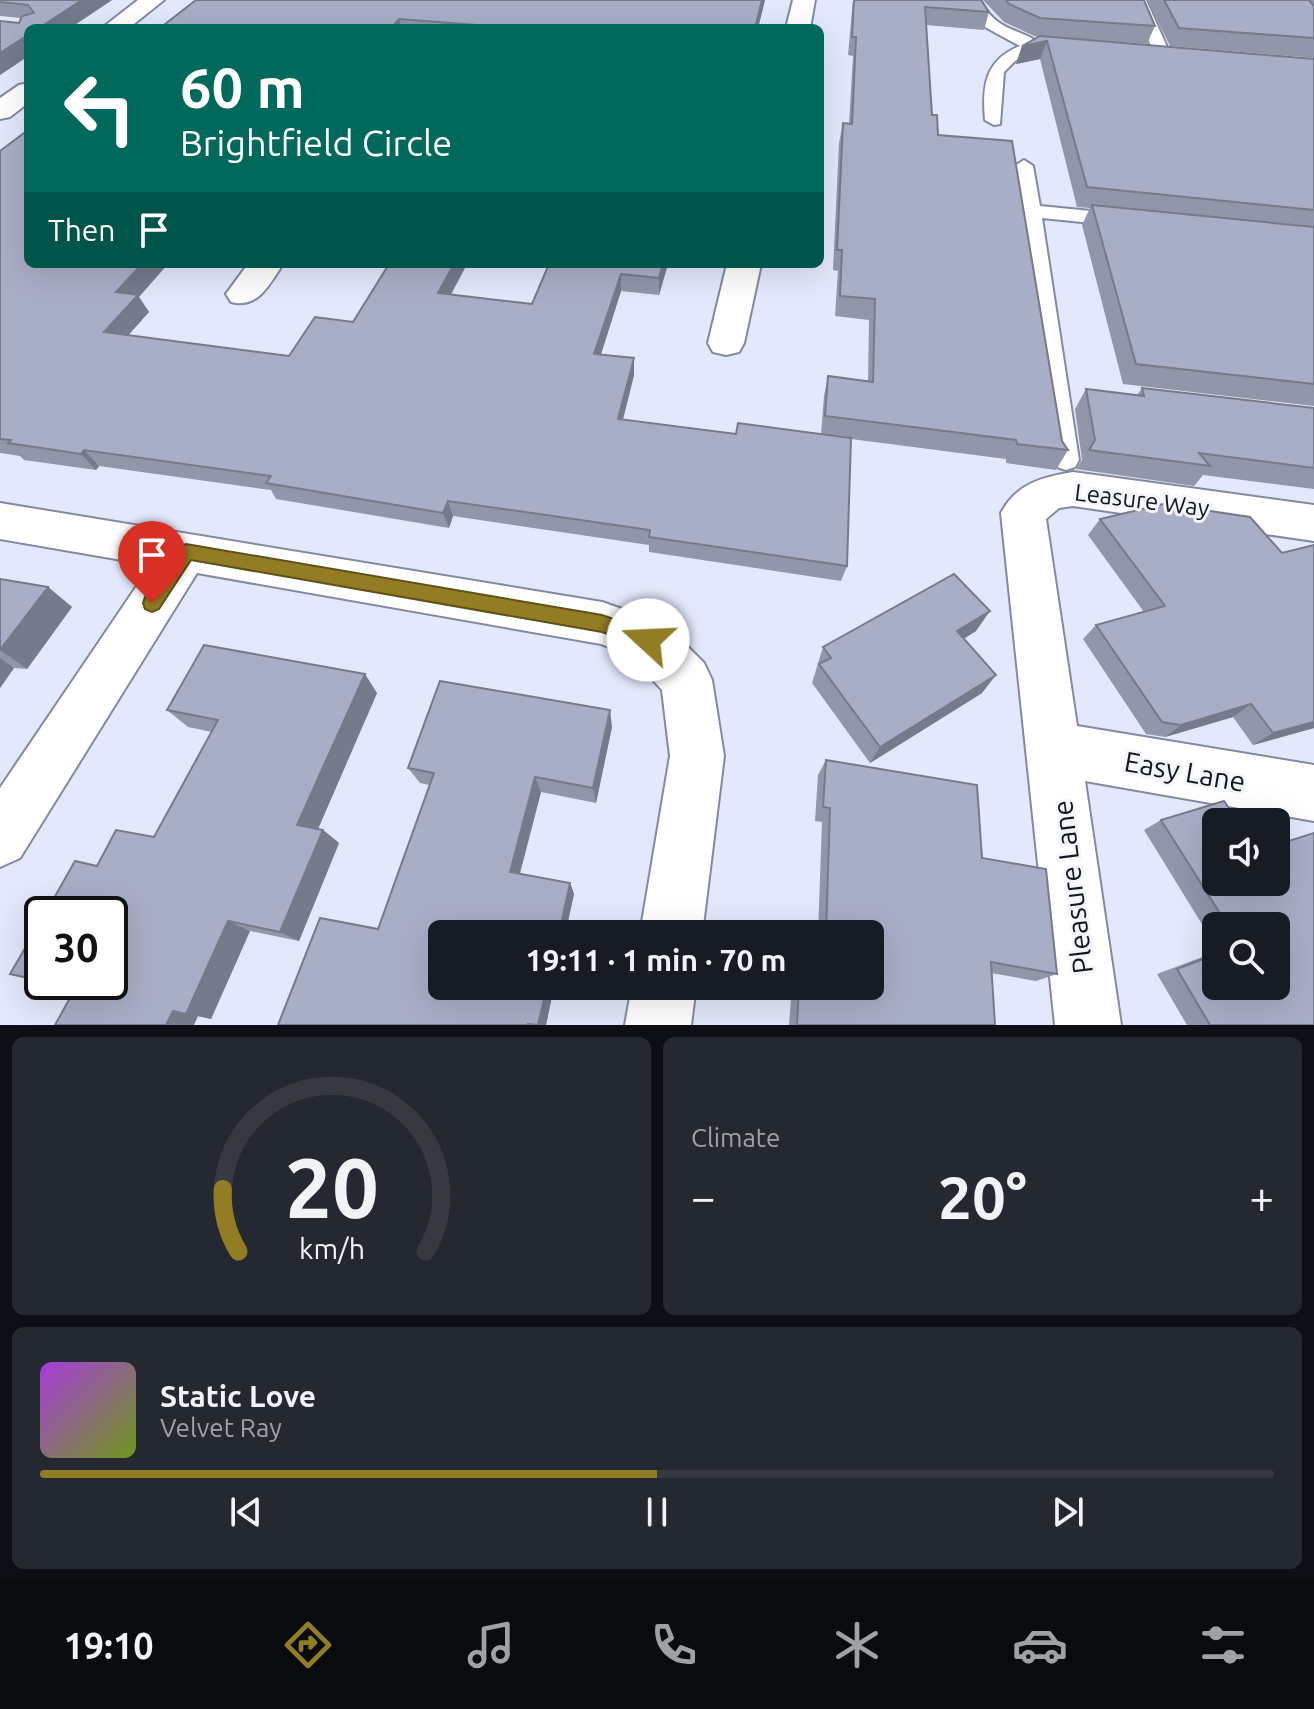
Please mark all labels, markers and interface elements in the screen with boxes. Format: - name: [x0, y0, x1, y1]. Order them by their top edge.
- icon: left: [48, 56, 152, 160]
- text: 60 m: [180, 56, 305, 119]
- text: Brightfield Circle: [180, 122, 452, 163]
- icon: arrive: [132, 208, 176, 252]
- text: Then: [48, 213, 116, 247]
- street label: Leasure Way: [1073, 478, 1211, 522]
- pin: [118, 521, 186, 603]
- icon: arrive: [130, 533, 174, 577]
- position arrow: [606, 598, 690, 682]
- street label: Easy Lane: [1122, 745, 1248, 797]
- street label: Pleasure Lane: [1046, 798, 1098, 976]
- map controls: [1202, 808, 1290, 1000]
- button: sound: [1202, 808, 1290, 896]
- speed limit sign: 30: [24, 896, 128, 1000]
- button: search: [1202, 912, 1290, 1000]
- text: 19:11 · 1 min · 70 m: [526, 943, 786, 977]
- text: Climate: [691, 1123, 780, 1152]
- text: 20: [285, 1140, 378, 1234]
- text: 20°: [938, 1163, 1027, 1230]
- text: −: [691, 1172, 716, 1221]
- text: +: [1249, 1172, 1274, 1221]
- text: km/h: [299, 1232, 365, 1264]
- text: Static Love: [160, 1379, 316, 1413]
- text: Velvet Ray: [160, 1413, 282, 1442]
- icon: previous: [224, 1490, 268, 1534]
- icon: pause: [635, 1490, 679, 1534]
- icon: next: [1046, 1490, 1090, 1534]
- icon: directions: [280, 1617, 336, 1673]
- icon: music: [463, 1617, 519, 1673]
- icon: phone: [646, 1617, 702, 1673]
- icon: climate: [829, 1617, 885, 1673]
- icon: car: [1012, 1617, 1068, 1673]
- icon: filters: [1195, 1617, 1251, 1673]
- text: 19:10: [63, 1625, 154, 1666]

